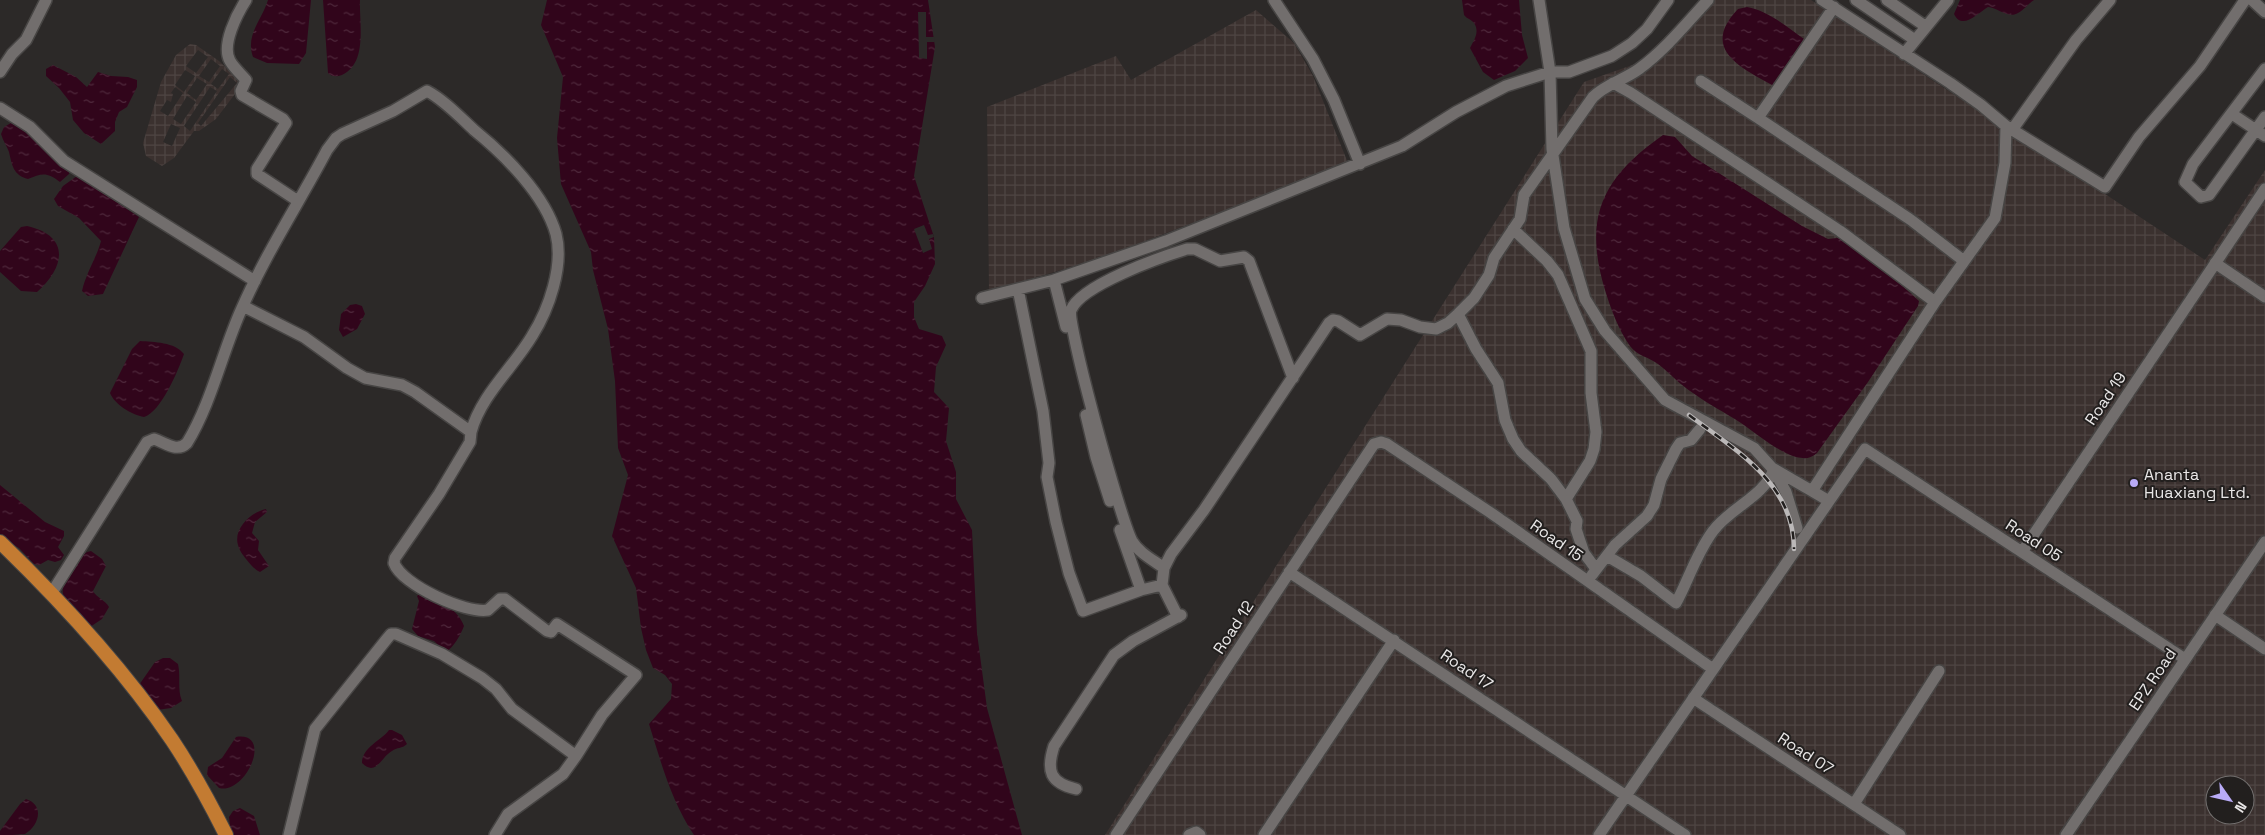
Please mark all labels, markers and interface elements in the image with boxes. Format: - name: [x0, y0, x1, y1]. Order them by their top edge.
- street label: Road 19: [2080, 368, 2131, 429]
- place label: Ananta Huaxiang Ltd.: [2144, 464, 2250, 503]
- marker: Ananta Huaxiang Ltd.: [2128, 477, 2140, 489]
- street label: Road 05: [2001, 514, 2066, 566]
- street label: Road 15: [1526, 515, 1587, 566]
- street label: Road 12: [1208, 597, 1258, 658]
- street label: Road 17: [1436, 644, 1497, 695]
- street label: EPZ Road: [2124, 644, 2181, 715]
- street label: Road 07: [1774, 728, 1838, 779]
- north arrow: [2205, 775, 2255, 825]
- text: N: [2231, 798, 2251, 816]

